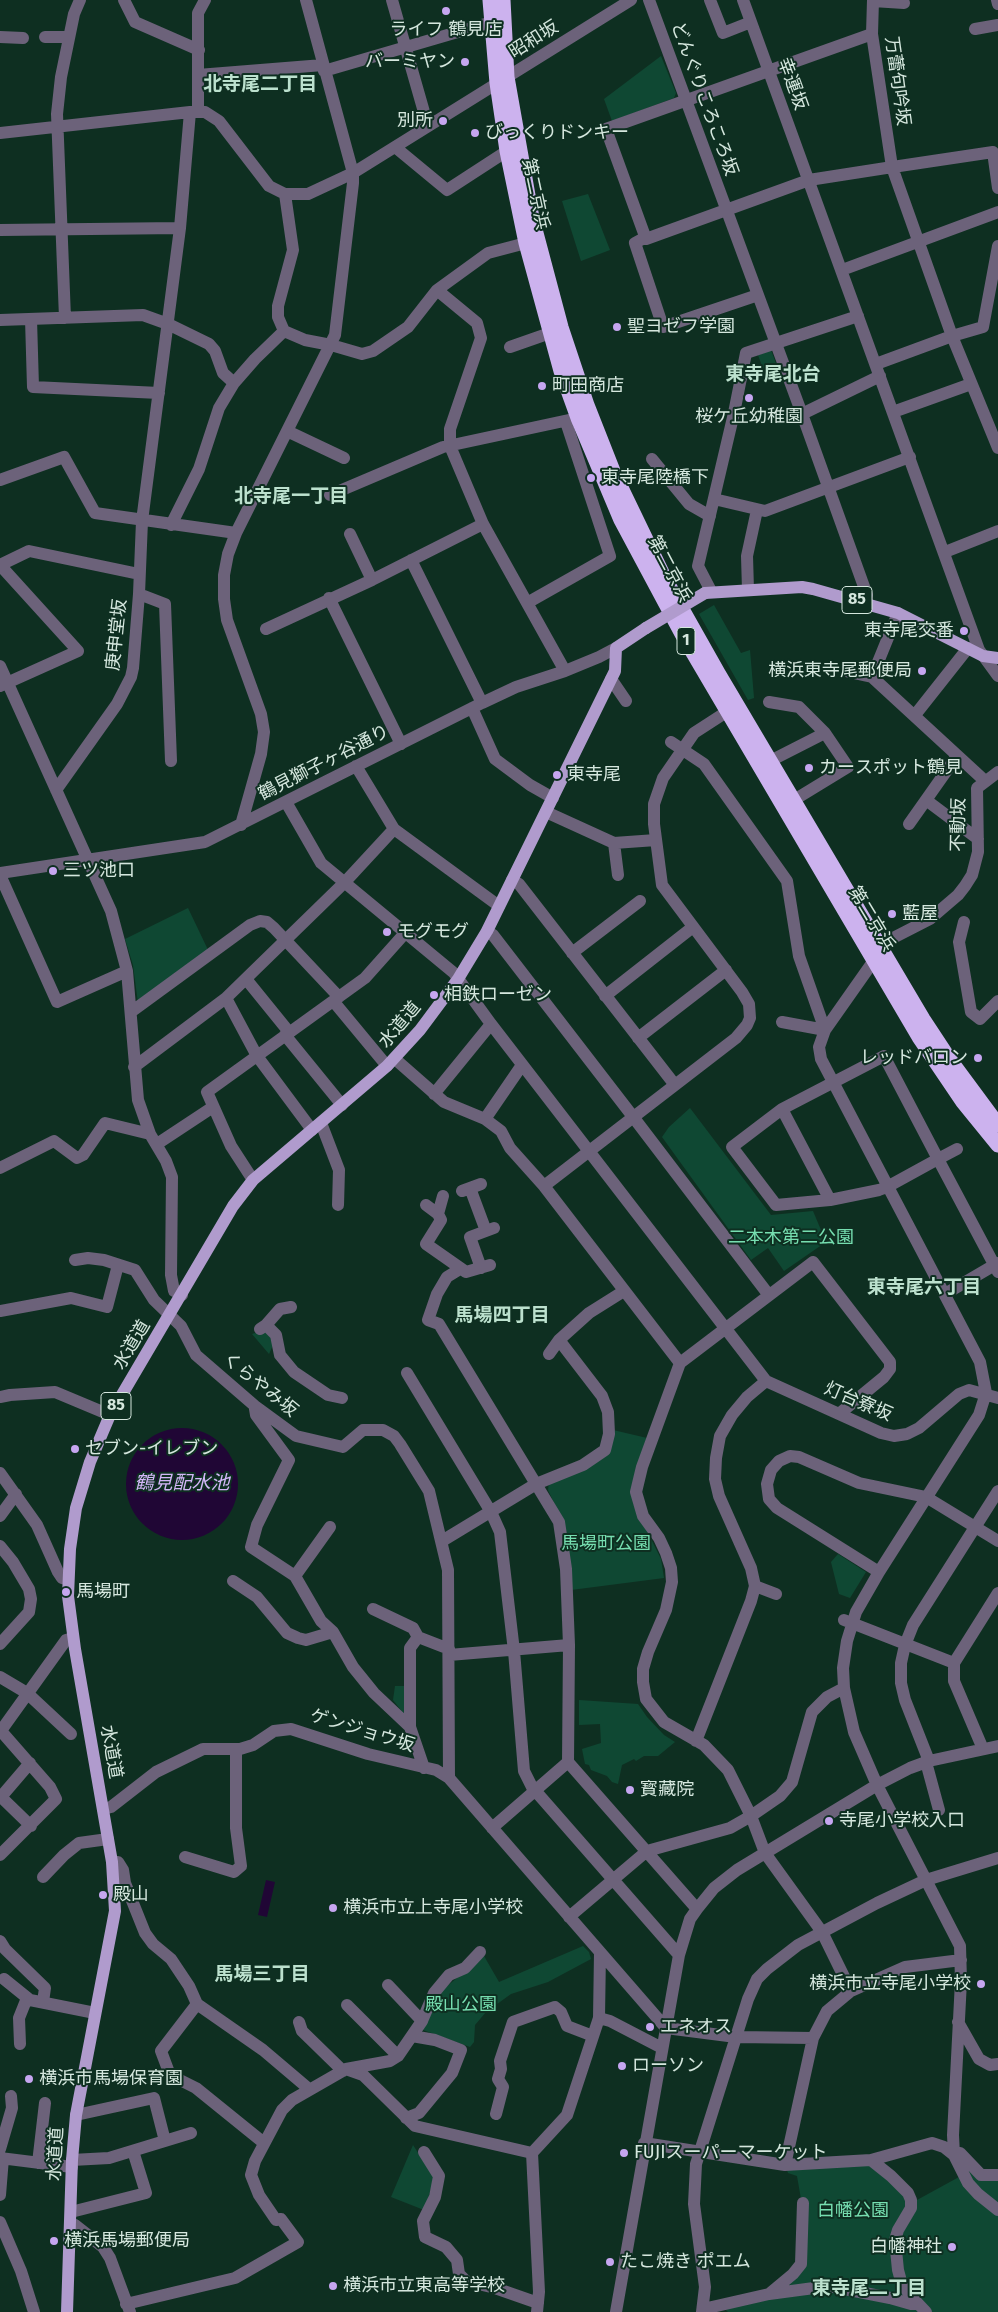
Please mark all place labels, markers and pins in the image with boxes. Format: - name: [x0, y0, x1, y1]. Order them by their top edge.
- marker: ライフ 鶴見店: [440, 5, 452, 17]
- place label: ライフ 鶴見店: [390, 19, 502, 41]
- place label: バーミヤン: [365, 51, 455, 73]
- marker: バーミヤン: [459, 56, 471, 68]
- place label: 別所: [397, 110, 433, 132]
- marker: 別所: [437, 115, 449, 127]
- place label: びっくりドンキー: [485, 122, 629, 144]
- marker: びっくりドンキー: [469, 127, 481, 139]
- place label: 聖ヨゼフ学園: [627, 316, 735, 338]
- marker: 聖ヨゼフ学園: [611, 321, 623, 333]
- place label: 町田商店: [552, 375, 624, 397]
- marker: 町田商店: [536, 380, 548, 392]
- marker: 桜ケ丘幼稚園: [743, 392, 755, 404]
- place label: 桜ケ丘幼稚園: [695, 406, 803, 428]
- place label: 東寺尾陸橋下: [601, 467, 709, 489]
- marker: 東寺尾陸橋下: [585, 472, 597, 484]
- place label: 東寺尾交番: [864, 620, 954, 642]
- marker: 東寺尾交番: [958, 625, 970, 637]
- place label: 横浜東寺尾郵便局: [768, 660, 912, 682]
- marker: 横浜東寺尾郵便局: [916, 665, 928, 677]
- place label: カースポット鶴見: [819, 757, 963, 779]
- marker: カースポット鶴見: [803, 762, 815, 774]
- place label: 東寺尾: [567, 764, 621, 786]
- marker: 東寺尾: [551, 769, 563, 781]
- place label: 三ツ池口: [63, 860, 135, 882]
- marker: 三ツ池口: [47, 865, 59, 877]
- place label: 藍屋: [902, 903, 938, 925]
- marker: 藍屋: [886, 908, 898, 920]
- place label: モグモグ: [397, 921, 469, 943]
- marker: モグモグ: [381, 926, 393, 938]
- place label: 相鉄ローゼン: [444, 984, 552, 1006]
- marker: 相鉄ローゼン: [428, 989, 440, 1001]
- place label: レッドバロン: [860, 1047, 968, 1069]
- marker: レッドバロン: [972, 1052, 984, 1064]
- place label: セブン-イレブン: [85, 1438, 218, 1460]
- marker: セブン-イレブン: [69, 1443, 81, 1455]
- place label: 馬場町: [76, 1581, 130, 1603]
- marker: 馬場町: [60, 1586, 72, 1598]
- place label: 寳藏院: [640, 1779, 694, 1801]
- marker: 寳藏院: [624, 1784, 636, 1796]
- place label: 寺尾小学校入口: [839, 1810, 965, 1832]
- marker: 寺尾小学校入口: [823, 1815, 835, 1827]
- place label: 殿山: [113, 1884, 149, 1906]
- marker: 殿山: [97, 1889, 109, 1901]
- place label: 横浜市立上寺尾小学校: [343, 1897, 523, 1919]
- marker: 横浜市立上寺尾小学校: [327, 1902, 339, 1914]
- place label: 横浜市立寺尾小学校: [809, 1973, 971, 1995]
- marker: 横浜市立寺尾小学校: [975, 1978, 987, 1990]
- place label: エネオス: [660, 2016, 732, 2038]
- marker: エネオス: [644, 2021, 656, 2033]
- place label: ローソン: [632, 2055, 704, 2077]
- marker: ローソン: [616, 2060, 628, 2072]
- place label: 横浜市馬場保育園: [39, 2068, 183, 2090]
- marker: 横浜市馬場保育園: [23, 2073, 35, 2085]
- place label: FUJIスーパーマーケット: [634, 2142, 827, 2164]
- marker: FUJIスーパーマーケット: [618, 2147, 630, 2159]
- place label: 横浜馬場郵便局: [64, 2230, 190, 2252]
- marker: 横浜馬場郵便局: [48, 2235, 60, 2247]
- place label: 白幡神社: [870, 2236, 942, 2258]
- marker: 白幡神社: [946, 2241, 958, 2253]
- place label: たこ焼き ポエム: [620, 2251, 751, 2273]
- marker: たこ焼き ポエム: [604, 2256, 616, 2268]
- place label: 横浜市立東高等学校: [343, 2275, 505, 2297]
- marker: 横浜市立東高等学校: [327, 2280, 339, 2292]

